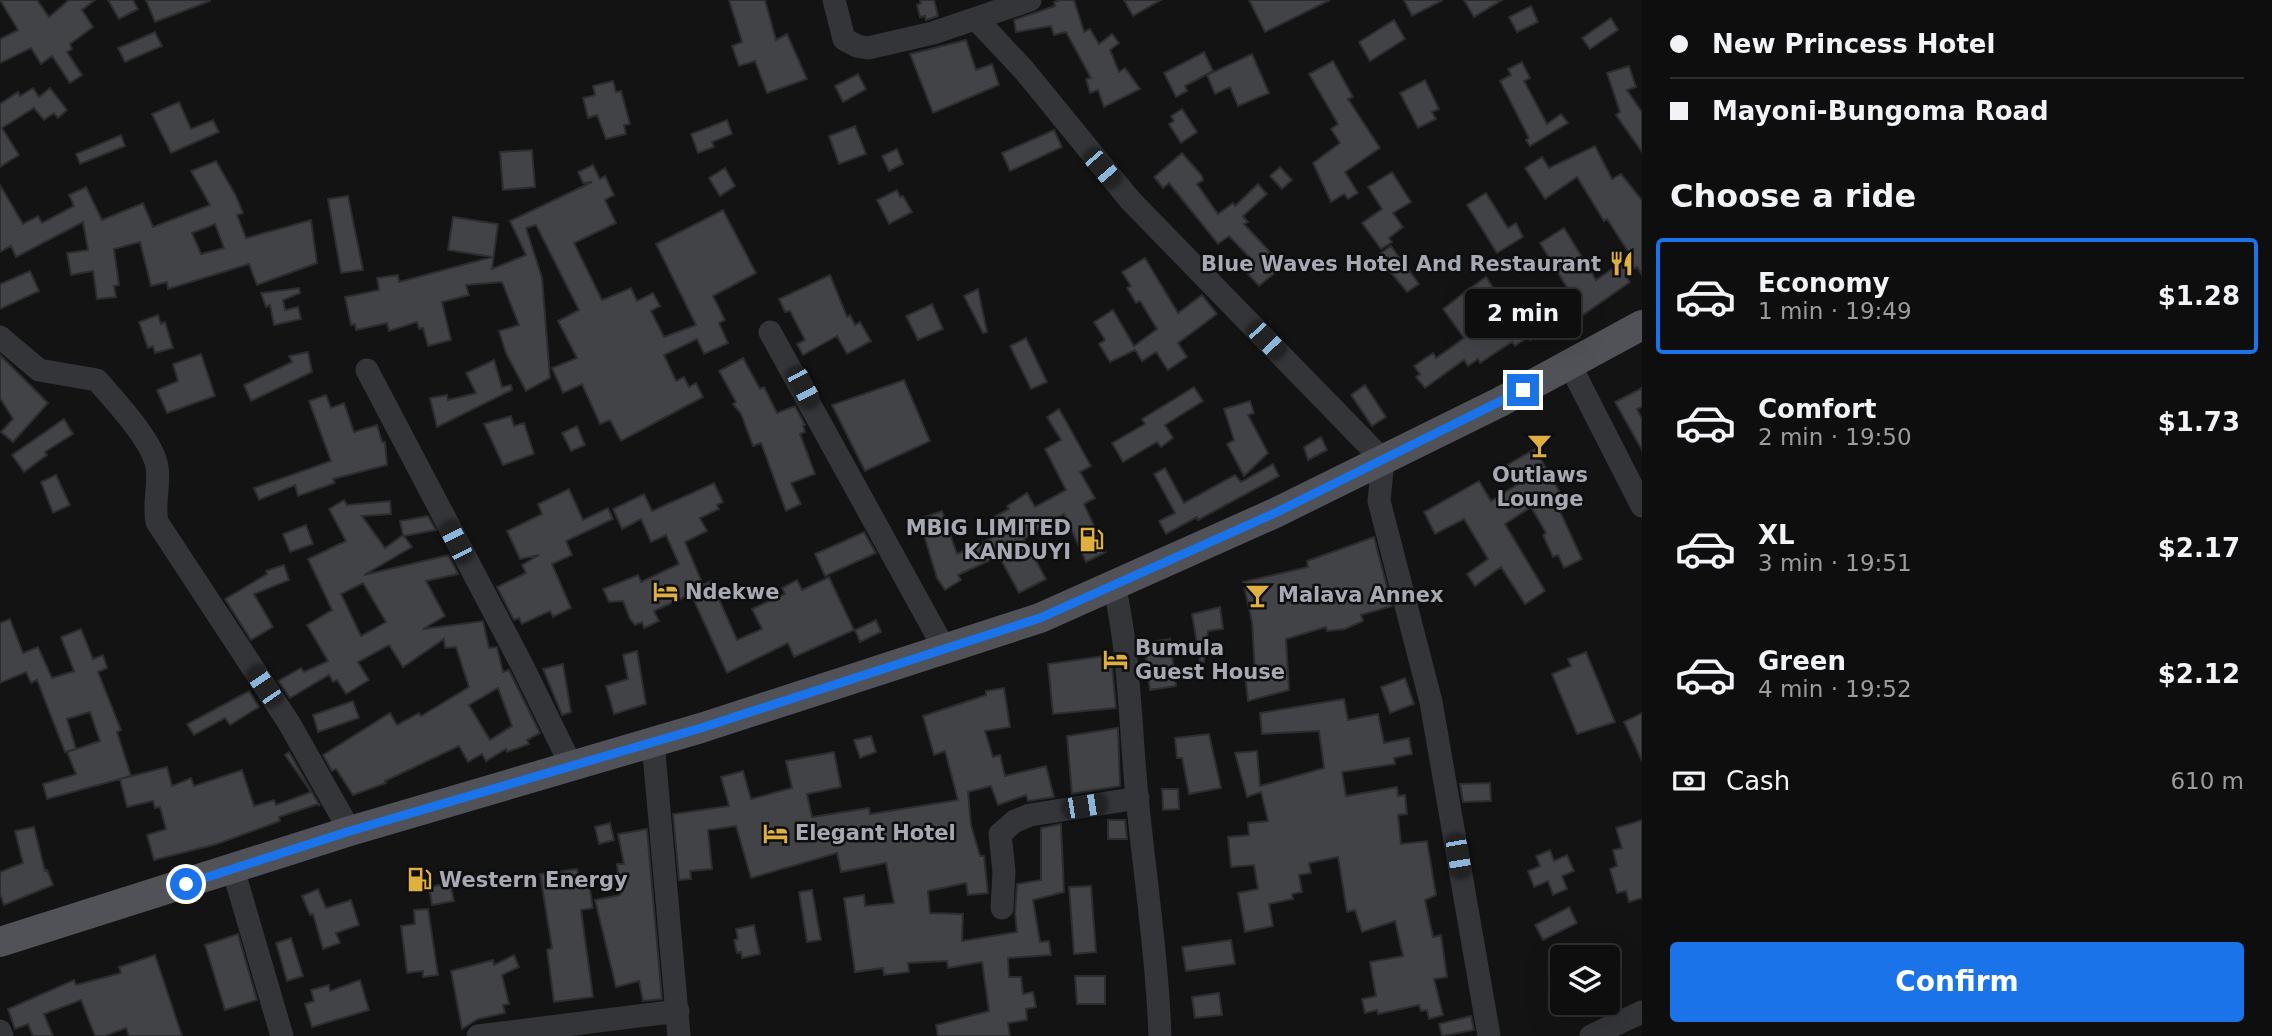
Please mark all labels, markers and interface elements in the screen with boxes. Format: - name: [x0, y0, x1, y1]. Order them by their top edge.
- text: New Princess Hotel: [1712, 29, 1995, 59]
- text: Mayoni-Bungoma Road: [1712, 96, 2049, 126]
- car: [1081, 145, 1124, 191]
- text: Choose a ride: [1670, 177, 1916, 215]
- restaurant icon: Blue Waves Hotel And Restaurant: [1607, 250, 1635, 278]
- place label: Blue Waves Hotel And Restaurant: [1201, 252, 1601, 276]
- icon: car: [1674, 265, 1737, 328]
- text: Economy: [1758, 268, 1889, 298]
- text: $1.28: [2158, 281, 2240, 311]
- callout: 2 min: [1465, 288, 1581, 338]
- text: 1 min · 19:49: [1758, 298, 1912, 324]
- text: 2 min: [1487, 300, 1559, 326]
- car: [1244, 318, 1289, 362]
- car: [784, 364, 823, 410]
- route end: [1507, 374, 1539, 406]
- icon: car: [1674, 391, 1737, 454]
- text: Comfort: [1758, 394, 1876, 424]
- text: $1.73: [2158, 407, 2240, 437]
- text: 2 min · 19:50: [1758, 424, 1912, 450]
- bar icon: Outlaws Lounge: [1526, 432, 1554, 460]
- place label: Outlaws Lounge: [1492, 463, 1588, 511]
- place label: MBIG LIMITED KANDUYI: [906, 516, 1071, 564]
- icon: car: [1674, 517, 1737, 580]
- car: [438, 519, 475, 565]
- text: XL: [1758, 520, 1795, 550]
- fuel station icon: MBIG LIMITED KANDUYI: [1077, 526, 1105, 554]
- text: $2.17: [2158, 533, 2240, 563]
- text: 3 min · 19:51: [1758, 550, 1912, 576]
- hotel icon: Ndekwe: [651, 578, 679, 606]
- place label: Ndekwe: [685, 580, 779, 604]
- bar icon: Malava Annex: [1244, 581, 1272, 609]
- place label: Malava Annex: [1278, 583, 1444, 607]
- place label: Bumula Guest House: [1135, 636, 1285, 684]
- icon: car: [1674, 643, 1737, 706]
- hotel icon: Bumula Guest House: [1101, 646, 1129, 674]
- text: Green: [1758, 646, 1846, 676]
- text: $2.12: [2158, 659, 2240, 689]
- car: [244, 663, 285, 709]
- text: 4 min · 19:52: [1758, 676, 1912, 702]
- icon: cash: [1670, 762, 1708, 800]
- text: Cash: [1726, 766, 1790, 796]
- text: 610 m: [2170, 768, 2244, 794]
- car: [1062, 792, 1107, 820]
- hotel icon: Elegant Hotel: [761, 819, 789, 847]
- place label: Elegant Hotel: [795, 821, 956, 845]
- car: [1445, 833, 1472, 879]
- fuel station icon: Western Energy: [405, 866, 433, 894]
- route start: [170, 868, 202, 900]
- place label: Western Energy: [439, 868, 628, 892]
- button: Confirm: [1670, 942, 2244, 1022]
- map controls: [1550, 945, 1620, 1015]
- button: layers: [1550, 945, 1620, 1015]

